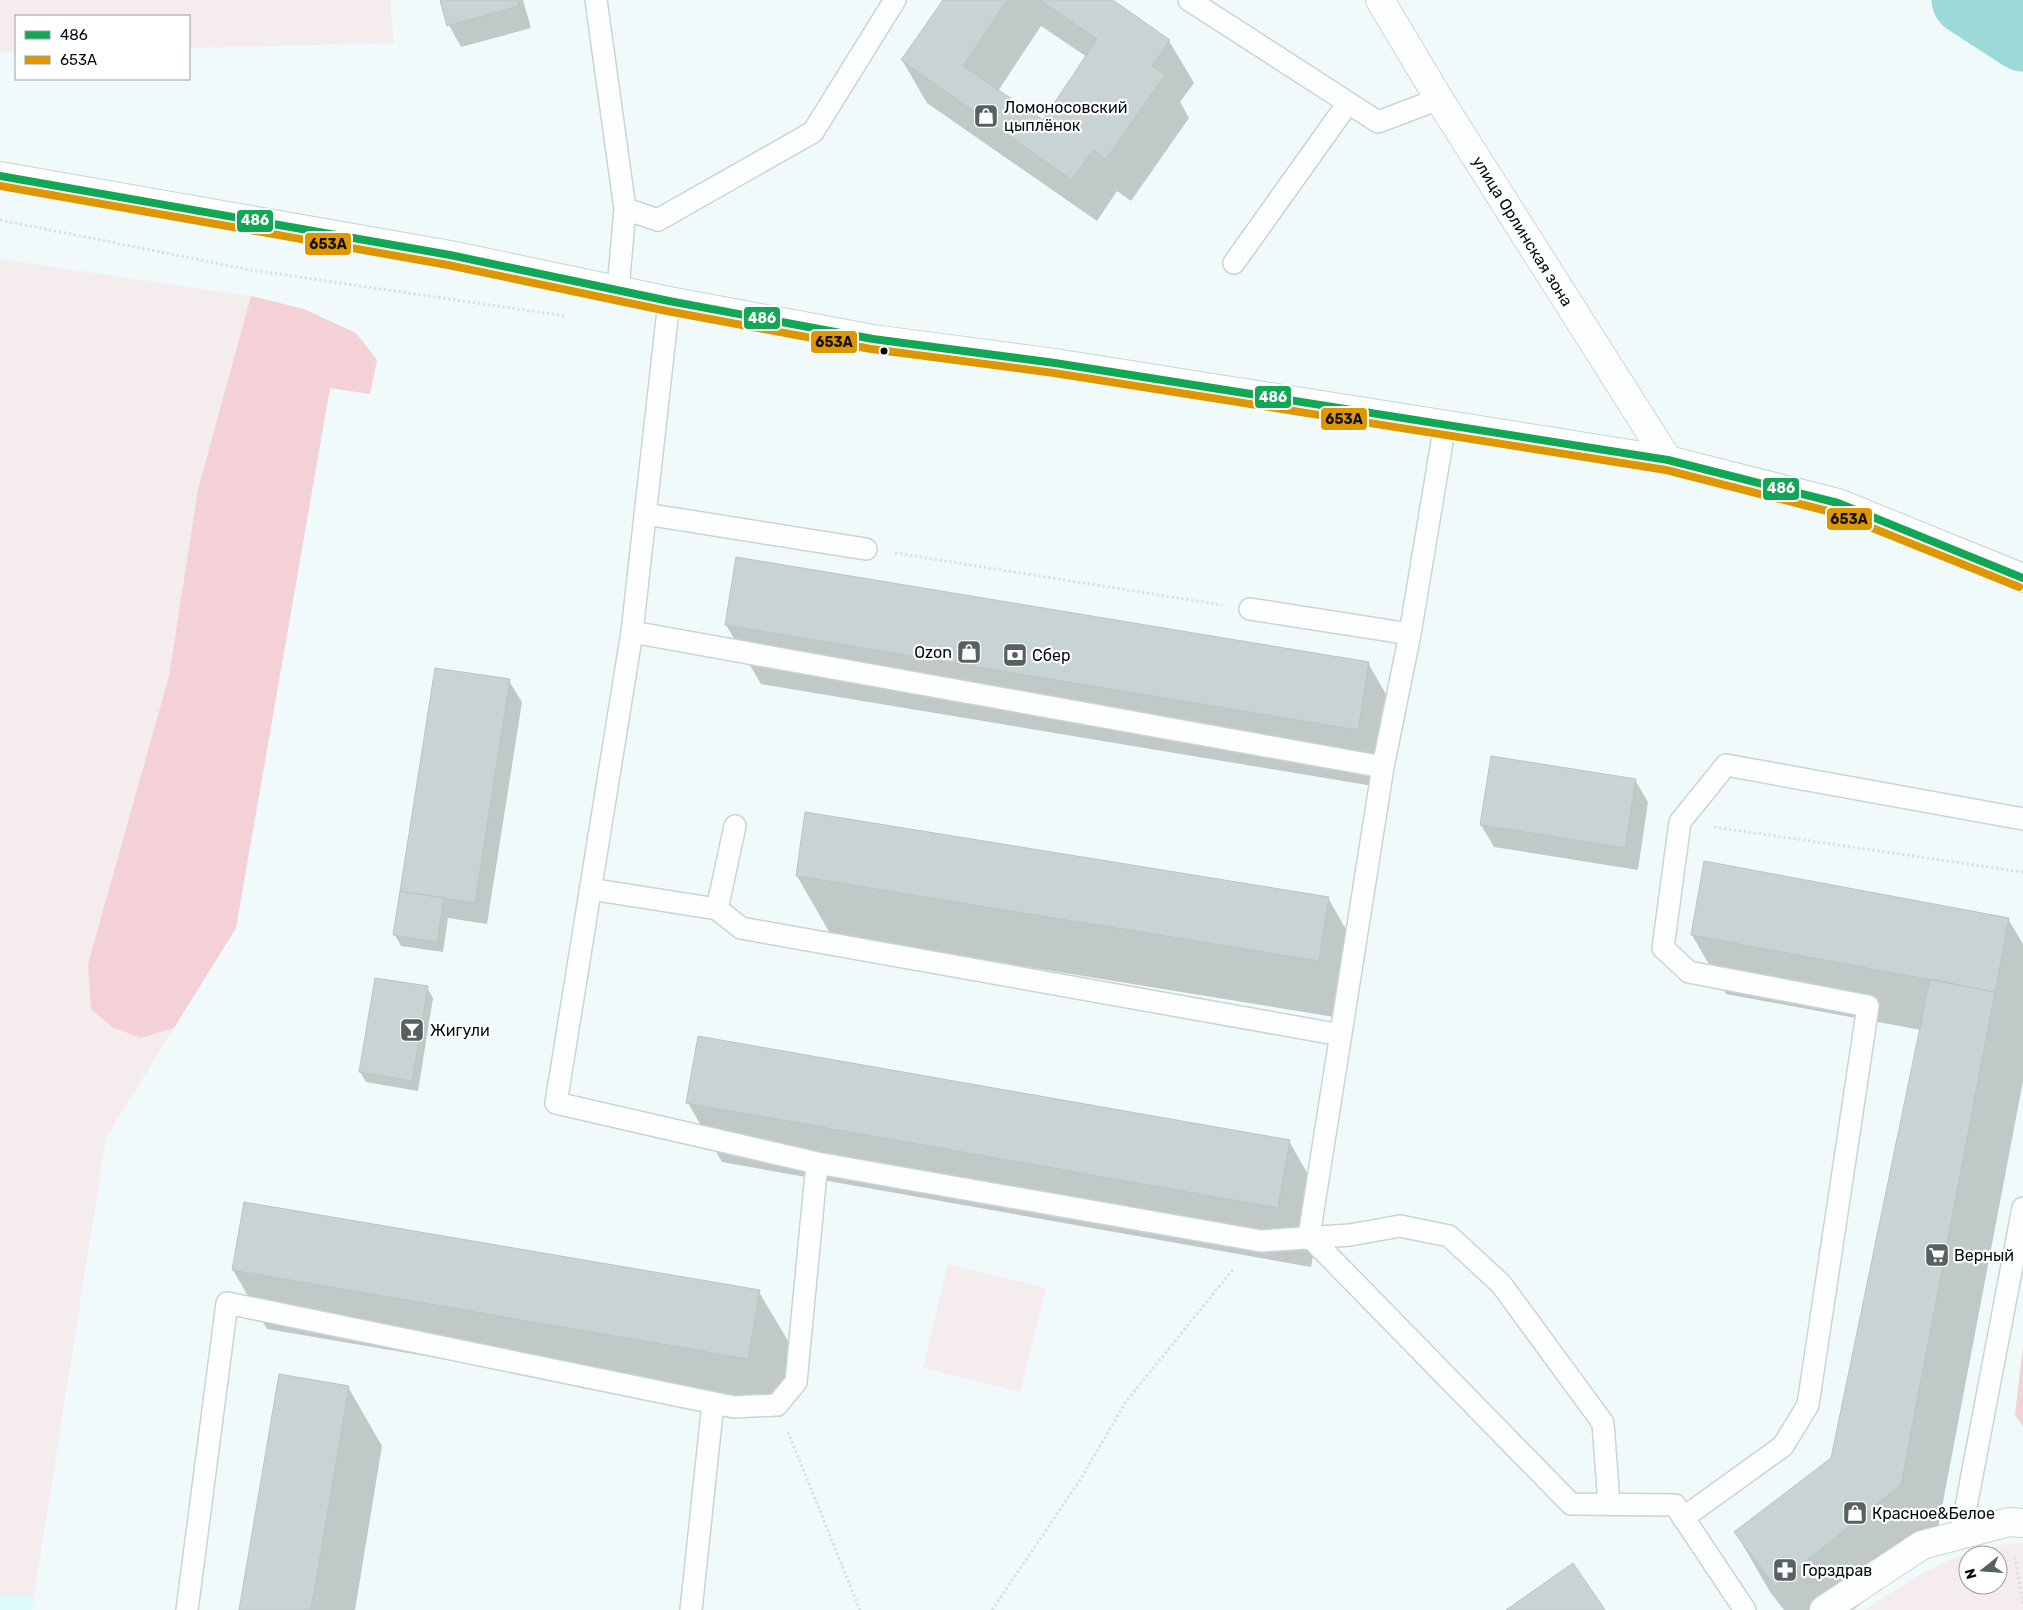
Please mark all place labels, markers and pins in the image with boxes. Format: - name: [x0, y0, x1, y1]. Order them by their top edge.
- place label: Ломоносовский цыплёнок: [1004, 98, 1127, 135]
- shop icon: Ломоносовский цыплёнок: [973, 103, 999, 129]
- unlabelled marker: [879, 346, 889, 356]
- shop icon: Ozon: [956, 639, 982, 665]
- bank icon: Сбер: [1002, 642, 1028, 668]
- place label: Ozon: [914, 643, 952, 662]
- place label: Сбер: [1032, 646, 1070, 665]
- bar icon: Жигули: [399, 1017, 425, 1043]
- place label: Жигули: [430, 1021, 490, 1040]
- supermarket icon: Верный: [1924, 1242, 1950, 1268]
- place label: Верный: [1954, 1246, 2014, 1265]
- shop icon: Красное&Белое: [1842, 1500, 1868, 1526]
- place label: Красное&Белое: [1872, 1504, 1995, 1523]
- pharmacy icon: Горздрав: [1772, 1557, 1798, 1583]
- place label: Горздрав: [1802, 1561, 1872, 1580]

